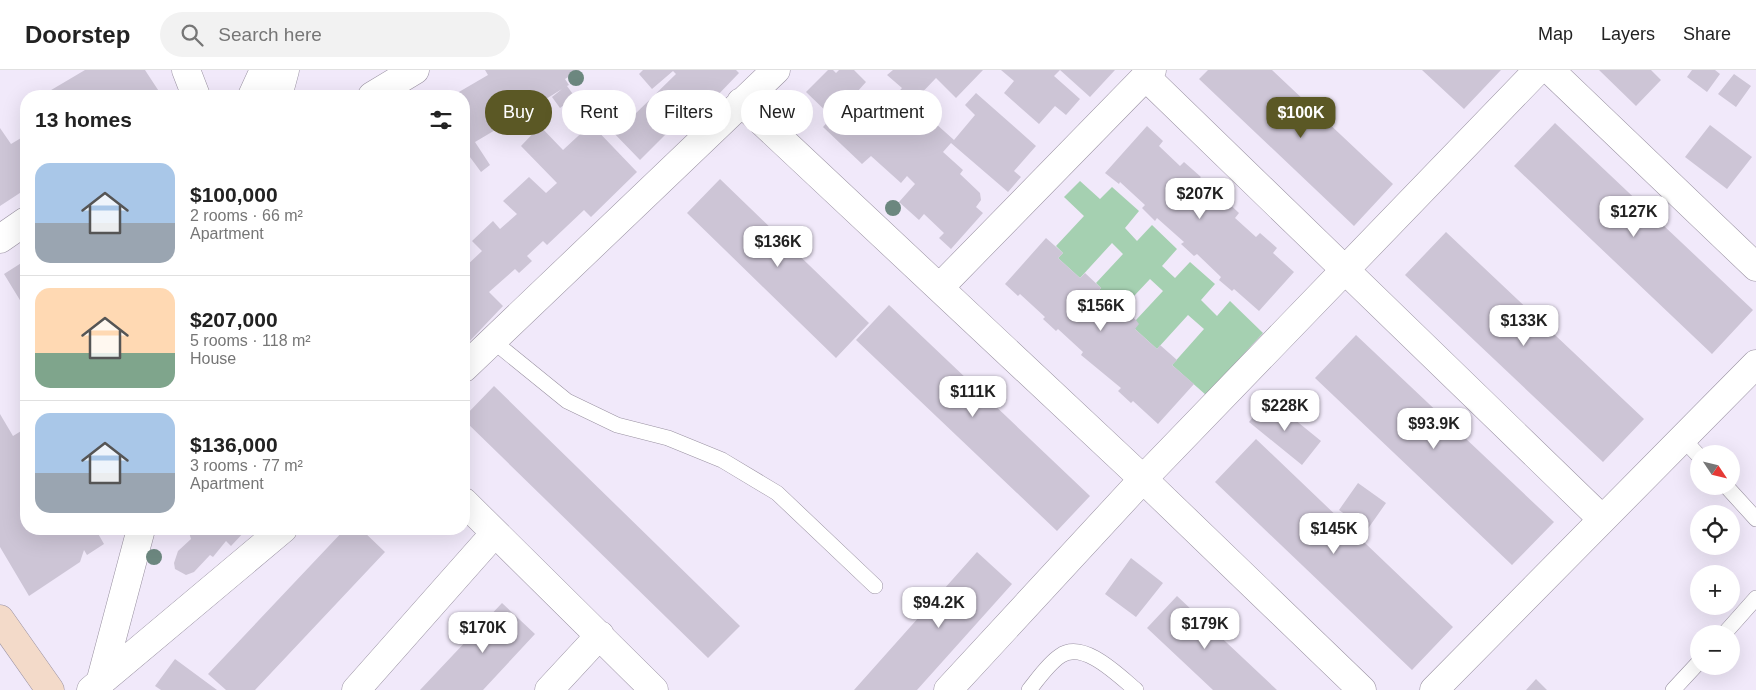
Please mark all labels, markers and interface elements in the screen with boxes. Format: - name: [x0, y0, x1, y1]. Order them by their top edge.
- search box: [160, 12, 510, 57]
- text: Doorstep: [25, 21, 130, 48]
- icon: search: [178, 21, 206, 49]
- text: Search here: [218, 24, 322, 45]
- text: Map: [1538, 24, 1573, 44]
- text: Layers: [1601, 24, 1655, 44]
- text: Share: [1683, 24, 1731, 44]
- chip: Buy: [485, 90, 552, 135]
- chip: Rent: [562, 90, 636, 135]
- chip: Filters: [646, 90, 731, 135]
- chip: New: [741, 90, 813, 135]
- chip: Apartment: [823, 90, 942, 135]
- pin: $100K: [1266, 97, 1336, 139]
- text: $100K: [1277, 104, 1325, 121]
- icon: filters: [427, 106, 455, 134]
- text: 13 homes: [35, 108, 132, 131]
- pin: $207K: [1165, 178, 1235, 220]
- icon: home: [75, 183, 135, 243]
- text: $100,000: [190, 183, 278, 206]
- text: $207K: [1176, 185, 1224, 202]
- pin: $127K: [1599, 196, 1669, 238]
- text: $127K: [1610, 203, 1658, 220]
- text: 2 rooms · 66 m²: [190, 207, 303, 224]
- text: Apartment: [190, 225, 264, 242]
- pin: $136K: [743, 226, 813, 268]
- text: $136K: [754, 233, 802, 250]
- pin: $156K: [1066, 290, 1136, 332]
- text: $156K: [1077, 297, 1125, 314]
- pin: $133K: [1489, 304, 1559, 347]
- icon: home: [75, 308, 135, 368]
- text: $207,000: [190, 308, 278, 331]
- text: $133K: [1500, 312, 1548, 329]
- text: 5 rooms · 118 m²: [190, 332, 311, 349]
- text: House: [190, 350, 236, 367]
- pin: $111K: [938, 376, 1008, 418]
- text: $111K: [950, 383, 996, 400]
- pin: $228K: [1250, 390, 1320, 432]
- text: $228K: [1261, 397, 1309, 414]
- pin: $93.9K: [1393, 408, 1475, 450]
- text: $93.9K: [1408, 415, 1460, 432]
- icon: home: [75, 433, 135, 493]
- text: $136,000: [190, 433, 278, 456]
- north arrow: [1690, 445, 1740, 495]
- map controls: [1690, 445, 1740, 675]
- text: 3 rooms · 77 m²: [190, 457, 303, 474]
- text: Apartment: [190, 475, 264, 492]
- button: locate: [1690, 505, 1740, 555]
- pin: $145K: [1299, 512, 1369, 555]
- text: $145K: [1310, 520, 1358, 537]
- button: +: [1690, 565, 1740, 615]
- pin: $94.2K: [898, 586, 980, 629]
- text: $94.2K: [913, 594, 965, 611]
- pin: $179K: [1170, 608, 1240, 650]
- pin: $170K: [448, 612, 518, 654]
- text: $179K: [1181, 615, 1229, 632]
- text: $170K: [459, 619, 507, 636]
- button: −: [1690, 625, 1740, 675]

